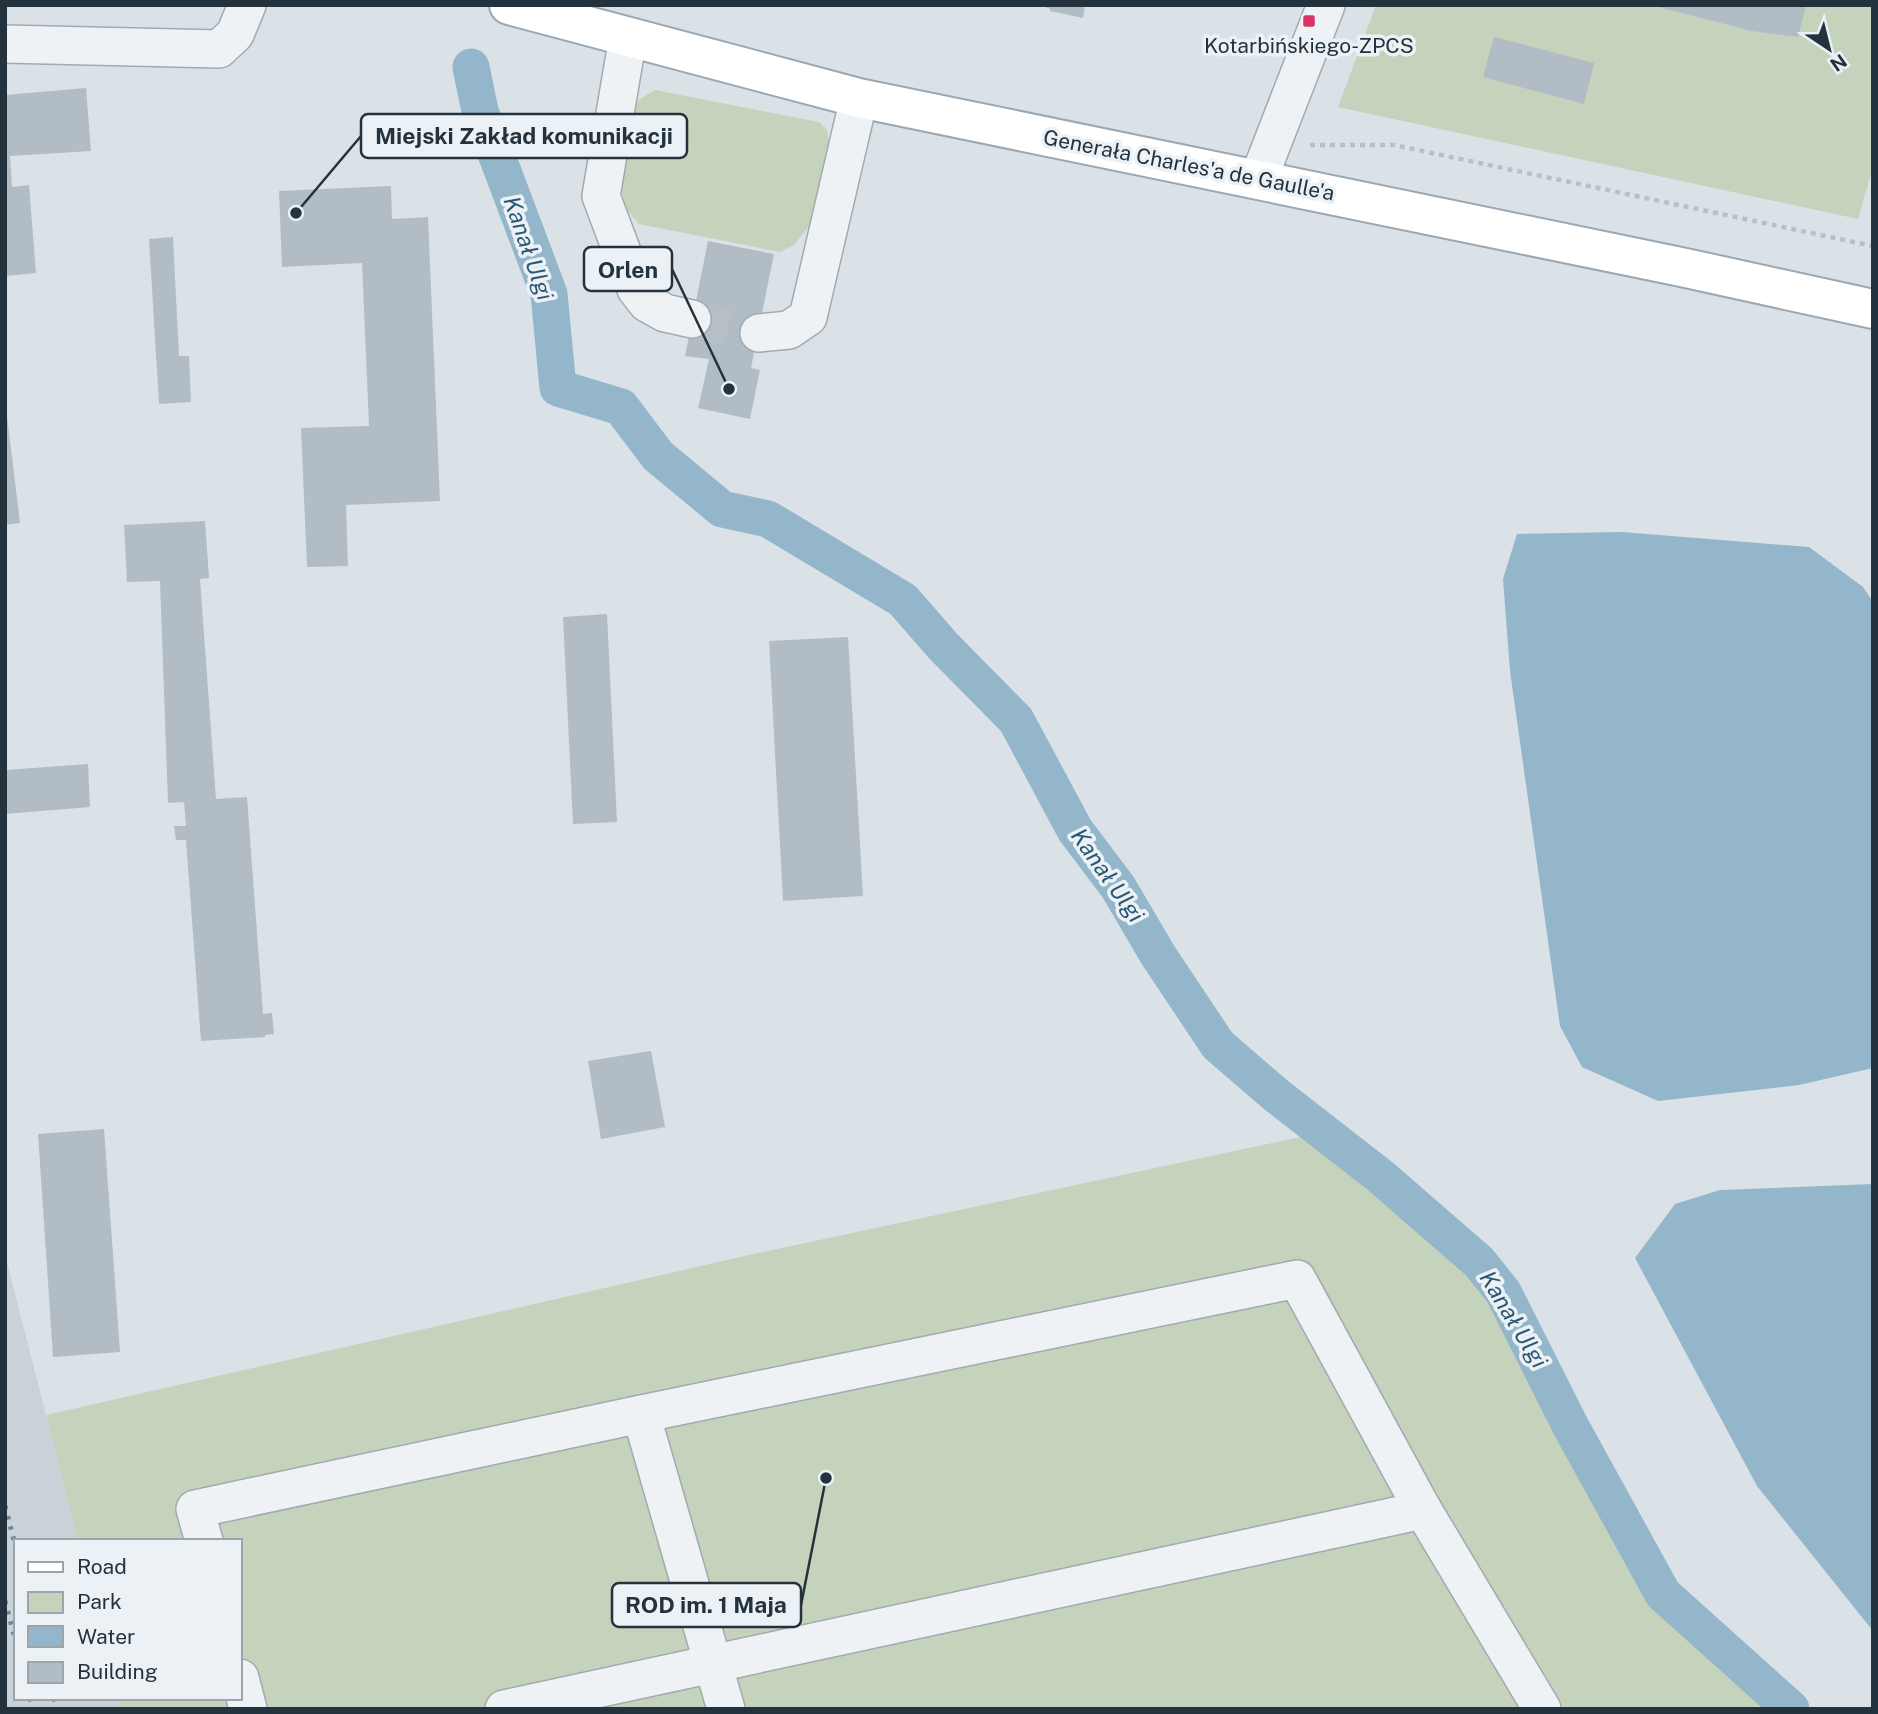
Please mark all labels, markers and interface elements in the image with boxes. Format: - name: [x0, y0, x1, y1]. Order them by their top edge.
- marker: Kotarbińskiego-ZPCS: [1301, 13, 1317, 29]
- north arrow: [1794, 14, 1864, 84]
- place label: Kotarbińskiego-ZPCS: [1204, 33, 1414, 58]
- text: N: [1826, 50, 1851, 76]
- callout: Miejski Zakład komunikacji: [361, 114, 687, 158]
- text: Miejski Zakład komunikacji: [375, 122, 673, 149]
- street label: Generała Charles'a de Gaulle'a: [1041, 124, 1337, 206]
- water label: Kanał Ulgi: [499, 192, 559, 304]
- callout: Orlen: [584, 247, 672, 291]
- text: Orlen: [598, 256, 658, 283]
- water label: Kanał Ulgi: [1066, 823, 1150, 927]
- water label: Kanał Ulgi: [1475, 1266, 1554, 1373]
- legend: [14, 1539, 242, 1700]
- text: Road: [77, 1554, 127, 1579]
- callout: ROD im. 1 Maja: [612, 1583, 801, 1627]
- text: Park: [77, 1589, 122, 1614]
- text: ROD im. 1 Maja: [625, 1591, 787, 1618]
- text: Water: [77, 1624, 135, 1649]
- text: Building: [77, 1659, 158, 1684]

